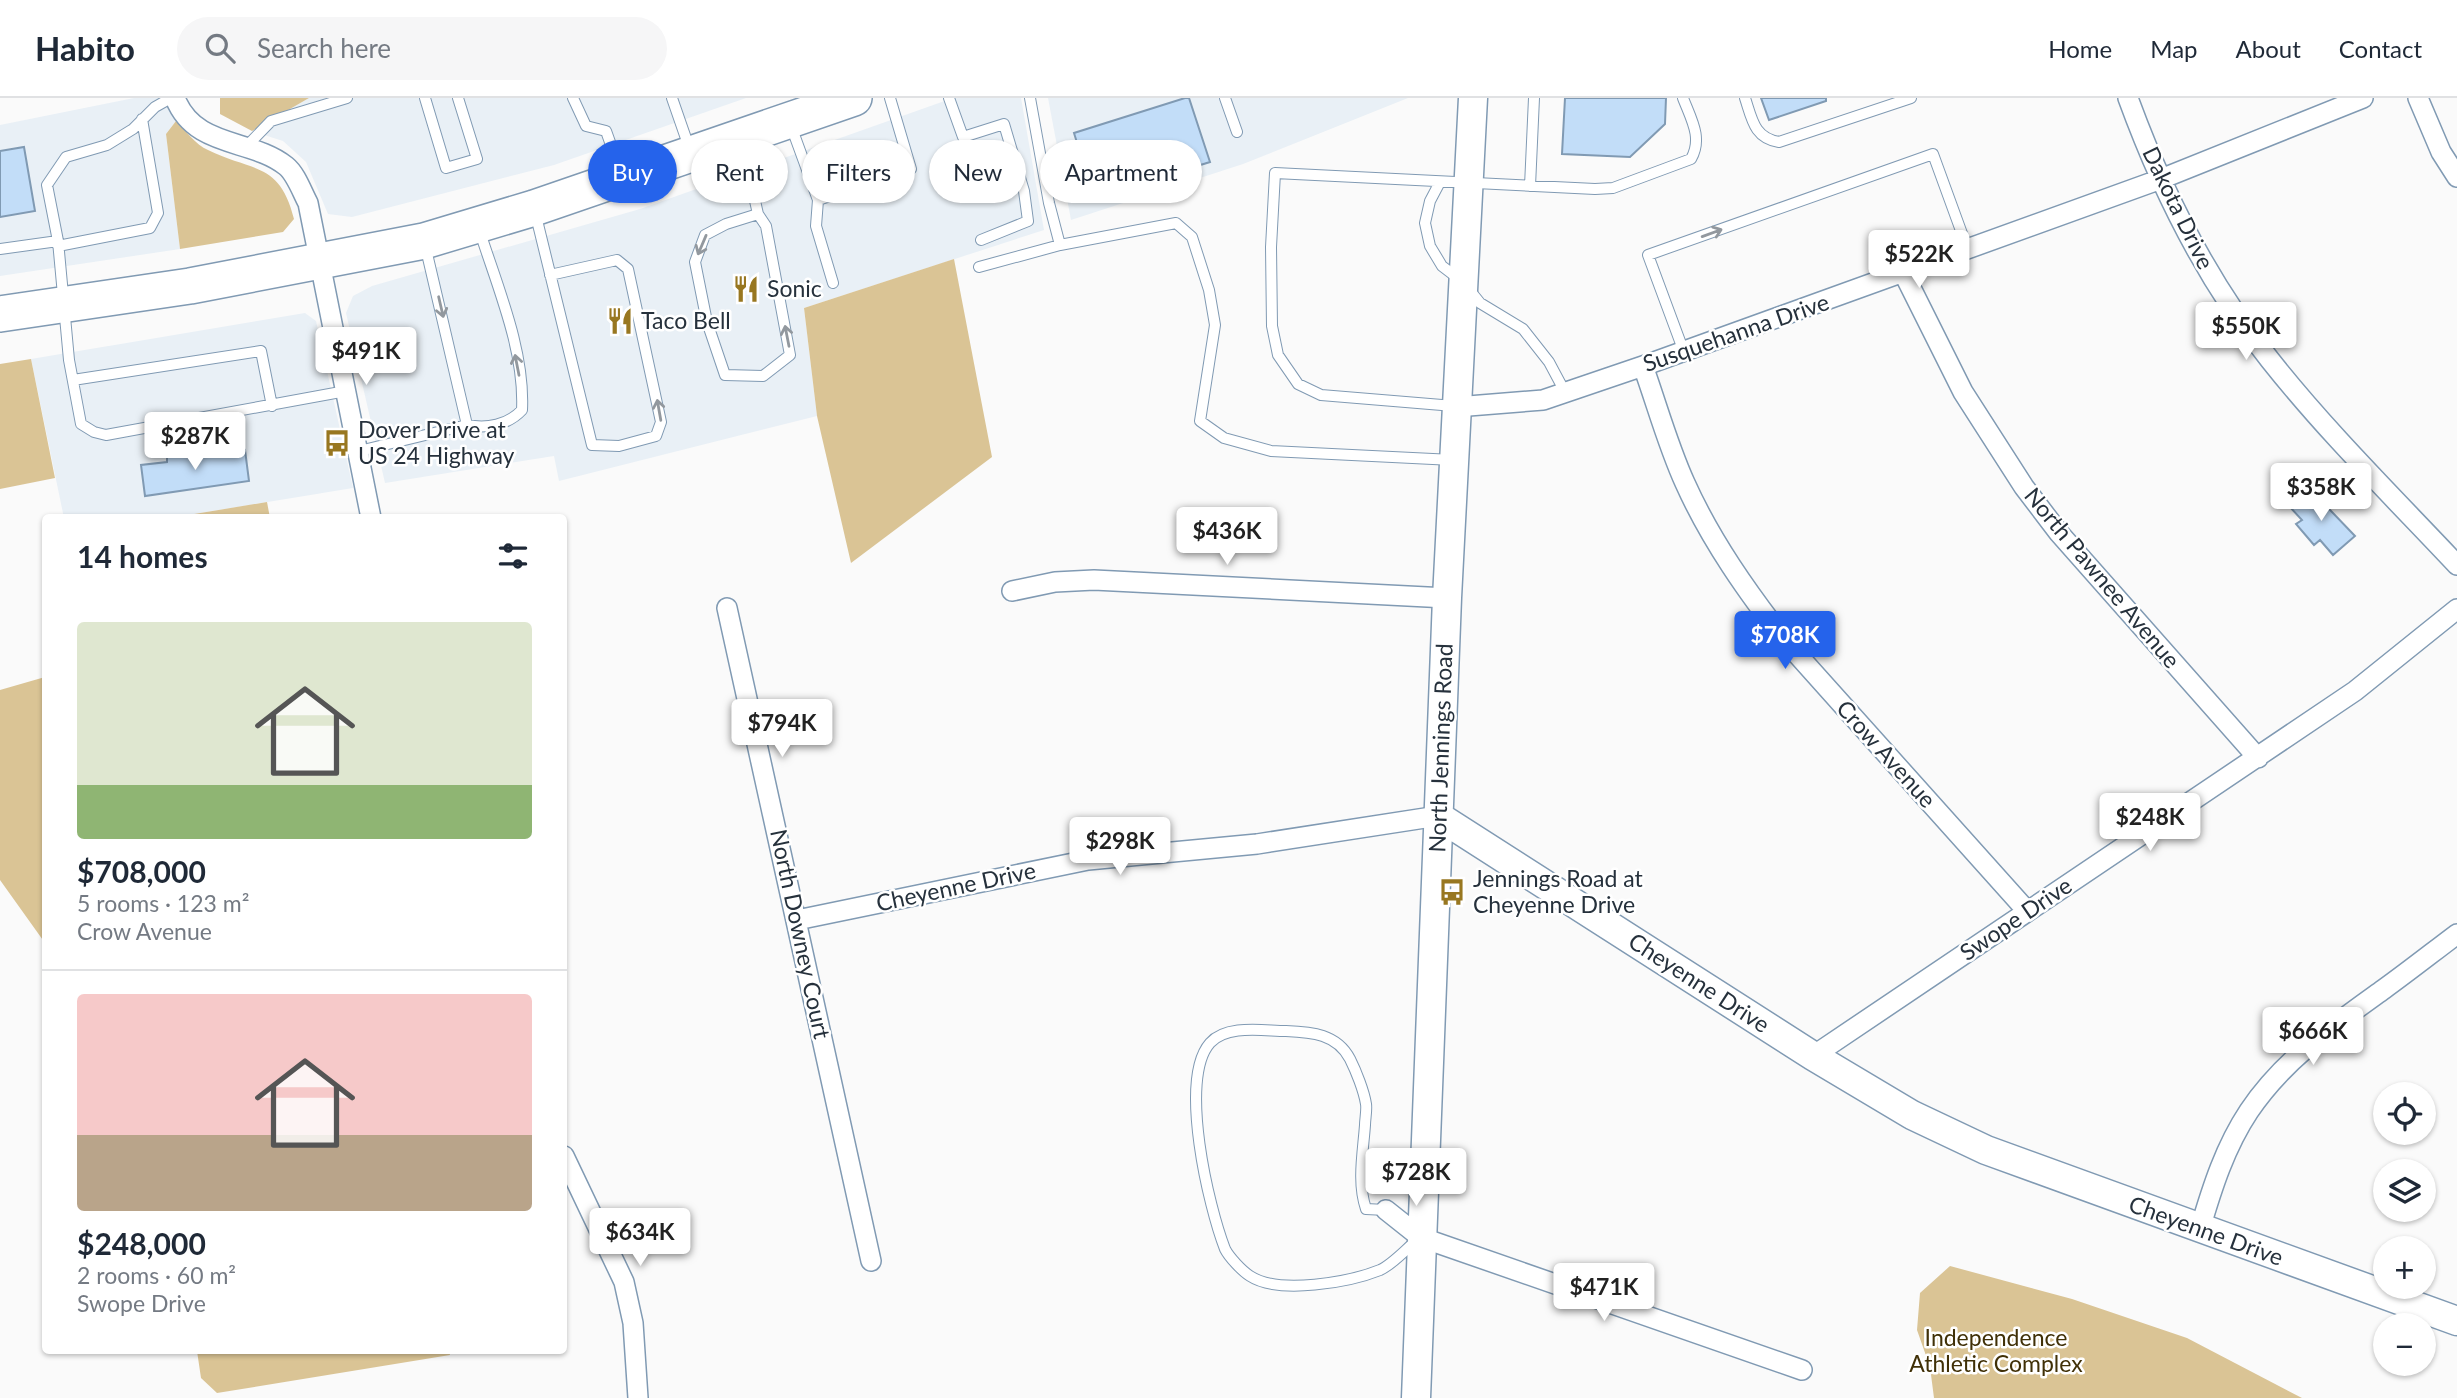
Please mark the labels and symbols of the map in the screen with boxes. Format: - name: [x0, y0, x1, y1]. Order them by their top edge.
- street label: Dakota Drive: [2137, 142, 2221, 273]
- one-way arrow: [1701, 225, 1723, 238]
- pin: $522K: [1870, 230, 1968, 290]
- one-way arrow: [694, 234, 707, 255]
- restaurant icon: Sonic: [731, 274, 761, 304]
- place label: Sonic: [767, 274, 822, 302]
- street label: Susquehanna Drive: [1639, 287, 1832, 377]
- one-way arrow: [435, 295, 449, 318]
- pin: $550K: [2197, 302, 2295, 362]
- restaurant icon: Taco Bell: [605, 306, 635, 336]
- place label: Taco Bell: [641, 306, 731, 334]
- one-way arrow: [779, 325, 793, 348]
- pin: $491K: [317, 328, 415, 387]
- one-way arrow: [510, 354, 524, 377]
- one-way arrow: [652, 399, 665, 422]
- pin: $287K: [146, 412, 244, 472]
- place label: Dover Drive at US 24 Highway: [358, 415, 515, 469]
- bus stop icon: Dover Drive at US 24 Highway: [322, 428, 352, 458]
- pin: $358K: [2272, 464, 2370, 523]
- street label: North Pawnee Avenue: [2019, 481, 2186, 673]
- pin: $436K: [1178, 508, 1276, 567]
- pin: $708K: [1736, 612, 1834, 671]
- street label: North Jennings Road: [1422, 643, 1458, 853]
- street label: Crow Avenue: [1831, 694, 1942, 813]
- pin: $794K: [733, 700, 831, 759]
- pin: $248K: [2101, 794, 2199, 853]
- pin: $298K: [1071, 818, 1169, 877]
- street label: North Downey Court: [765, 827, 837, 1042]
- street label: Cheyenne Drive: [874, 855, 1038, 917]
- place label: Jennings Road at Cheyenne Drive: [1473, 864, 1643, 918]
- street label: Swope Drive: [1954, 871, 2077, 966]
- bus stop icon: Jennings Road at Cheyenne Drive: [1437, 877, 1467, 907]
- street label: Cheyenne Drive: [1624, 926, 1775, 1038]
- pin: $666K: [2264, 1007, 2362, 1067]
- pin: $728K: [1367, 1148, 1465, 1208]
- street label: Cheyenne Drive: [2125, 1189, 2287, 1271]
- pin: $634K: [591, 1208, 689, 1268]
- pin: $471K: [1555, 1264, 1653, 1323]
- park label: Independence Athletic Complex: [1909, 1323, 2083, 1377]

